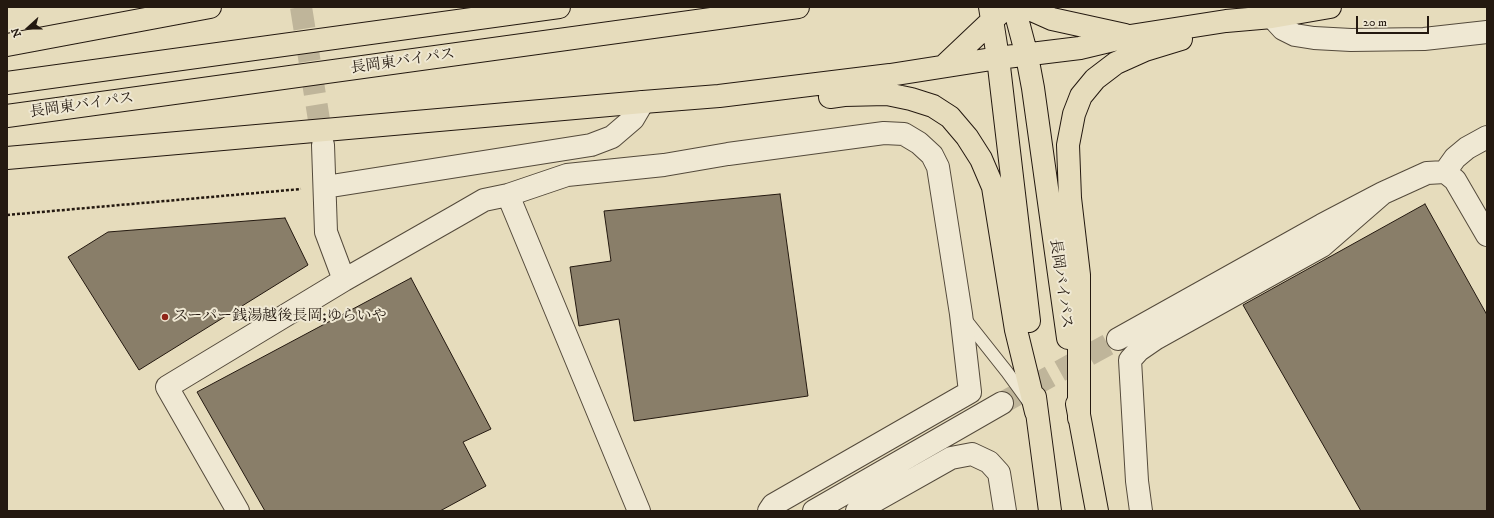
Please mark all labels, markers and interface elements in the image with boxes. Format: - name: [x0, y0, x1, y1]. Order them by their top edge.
- north arrow: [8, 8, 48, 48]
- scale bar: [1358, 8, 1431, 34]
- text: 20 m: [1363, 15, 1387, 30]
- text: N: [9, 26, 25, 39]
- street label: 長岡東バイパス: [350, 46, 456, 78]
- street label: 長岡東バイパス: [29, 90, 135, 122]
- street label: 長岡バイパス: [1045, 238, 1075, 330]
- place label: スーパー銭湯越後長岡;ゆらいや: [173, 308, 387, 326]
- marker: スーパー銭湯越後長岡;ゆらいや: [160, 312, 170, 322]

